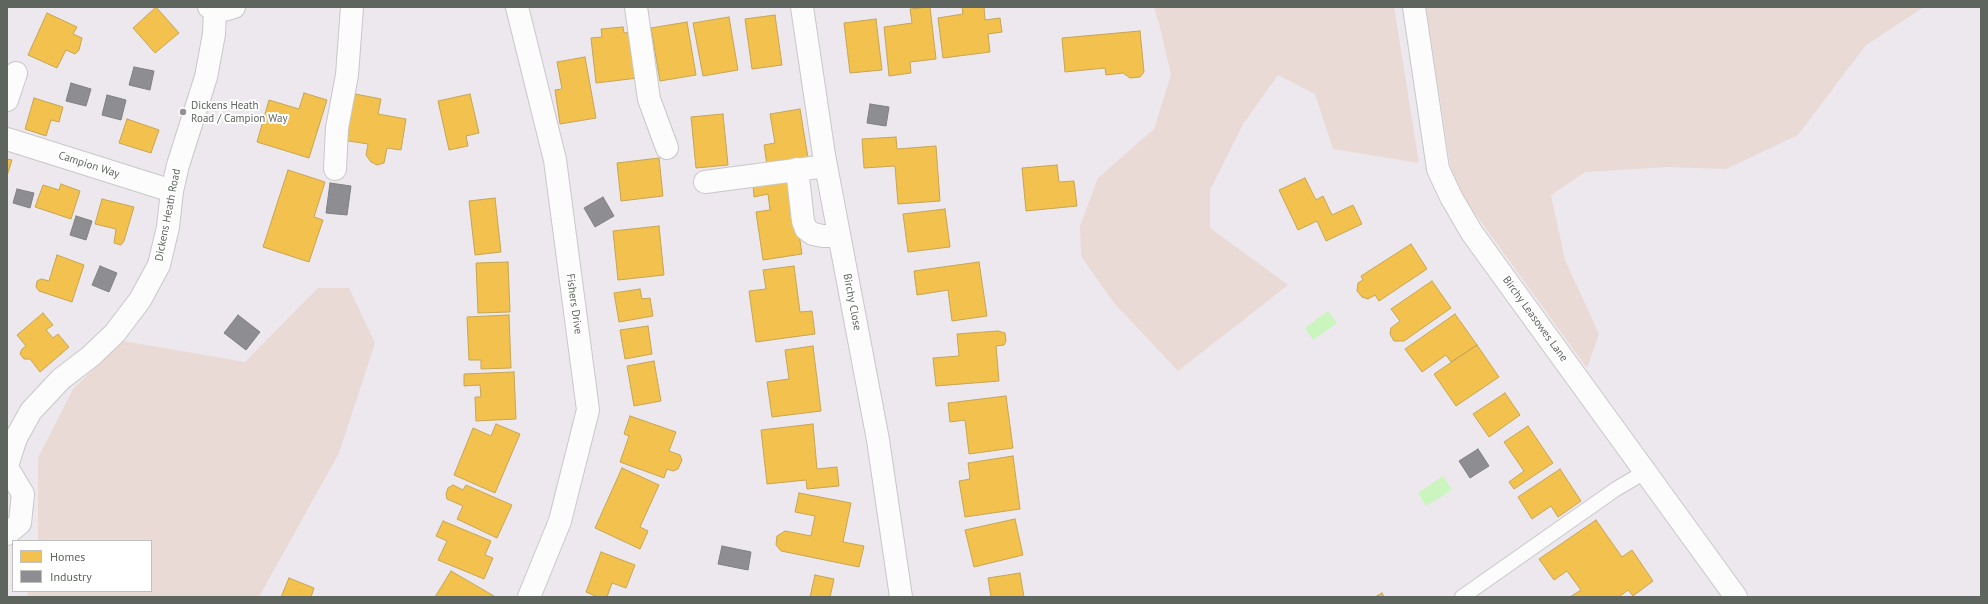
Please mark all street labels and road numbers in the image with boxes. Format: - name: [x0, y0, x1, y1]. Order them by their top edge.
- street label: Campion Way: [57, 149, 121, 181]
- street label: Dickens Heath Road: [153, 168, 183, 262]
- street label: Birchy Close: [840, 272, 864, 332]
- street label: Fishers Drive: [563, 273, 585, 335]
- street label: Birchy Leasowes Lane: [1500, 274, 1570, 364]

